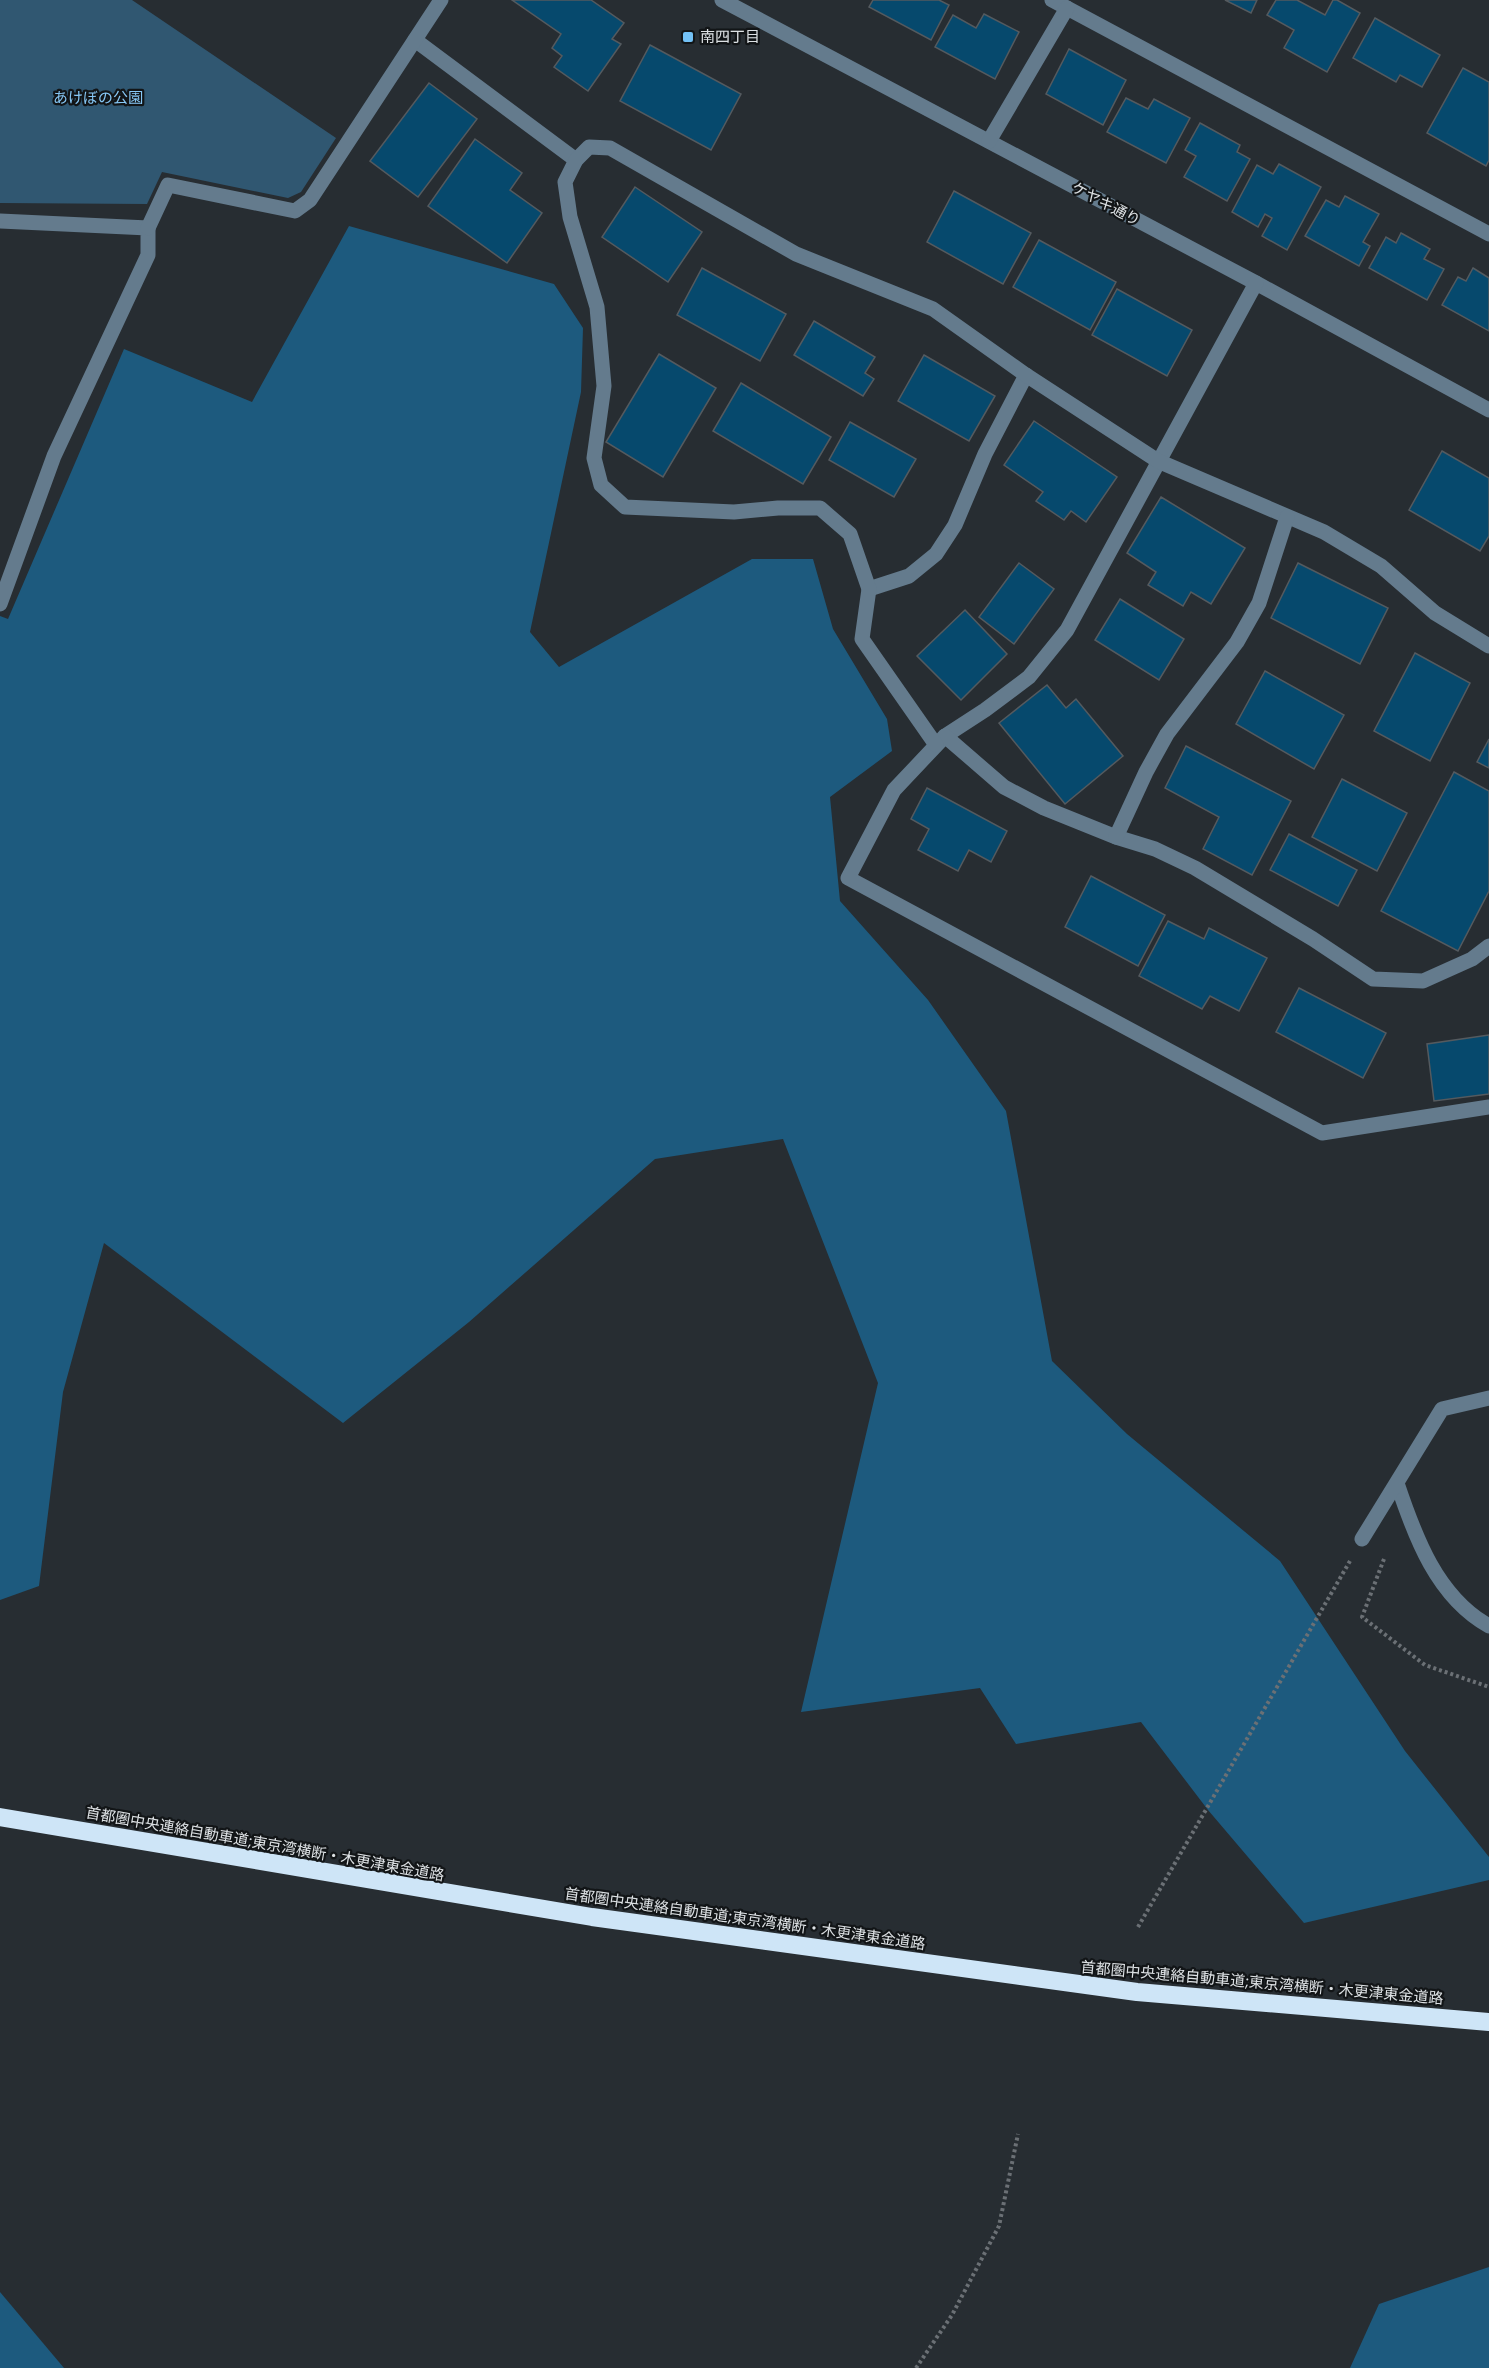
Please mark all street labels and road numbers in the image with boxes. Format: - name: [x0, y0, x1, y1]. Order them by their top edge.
- street label: ケヤキ通り: [1068, 177, 1144, 230]
- street label: 首都圏中央連絡自動車道;東京湾横断・木更津東金道路: [84, 1802, 446, 1885]
- street label: 首都圏中央連絡自動車道;東京湾横断・木更津東金道路: [563, 1883, 927, 1954]
- street label: 首都圏中央連絡自動車道;東京湾横断・木更津東金道路: [1080, 1956, 1444, 2009]

